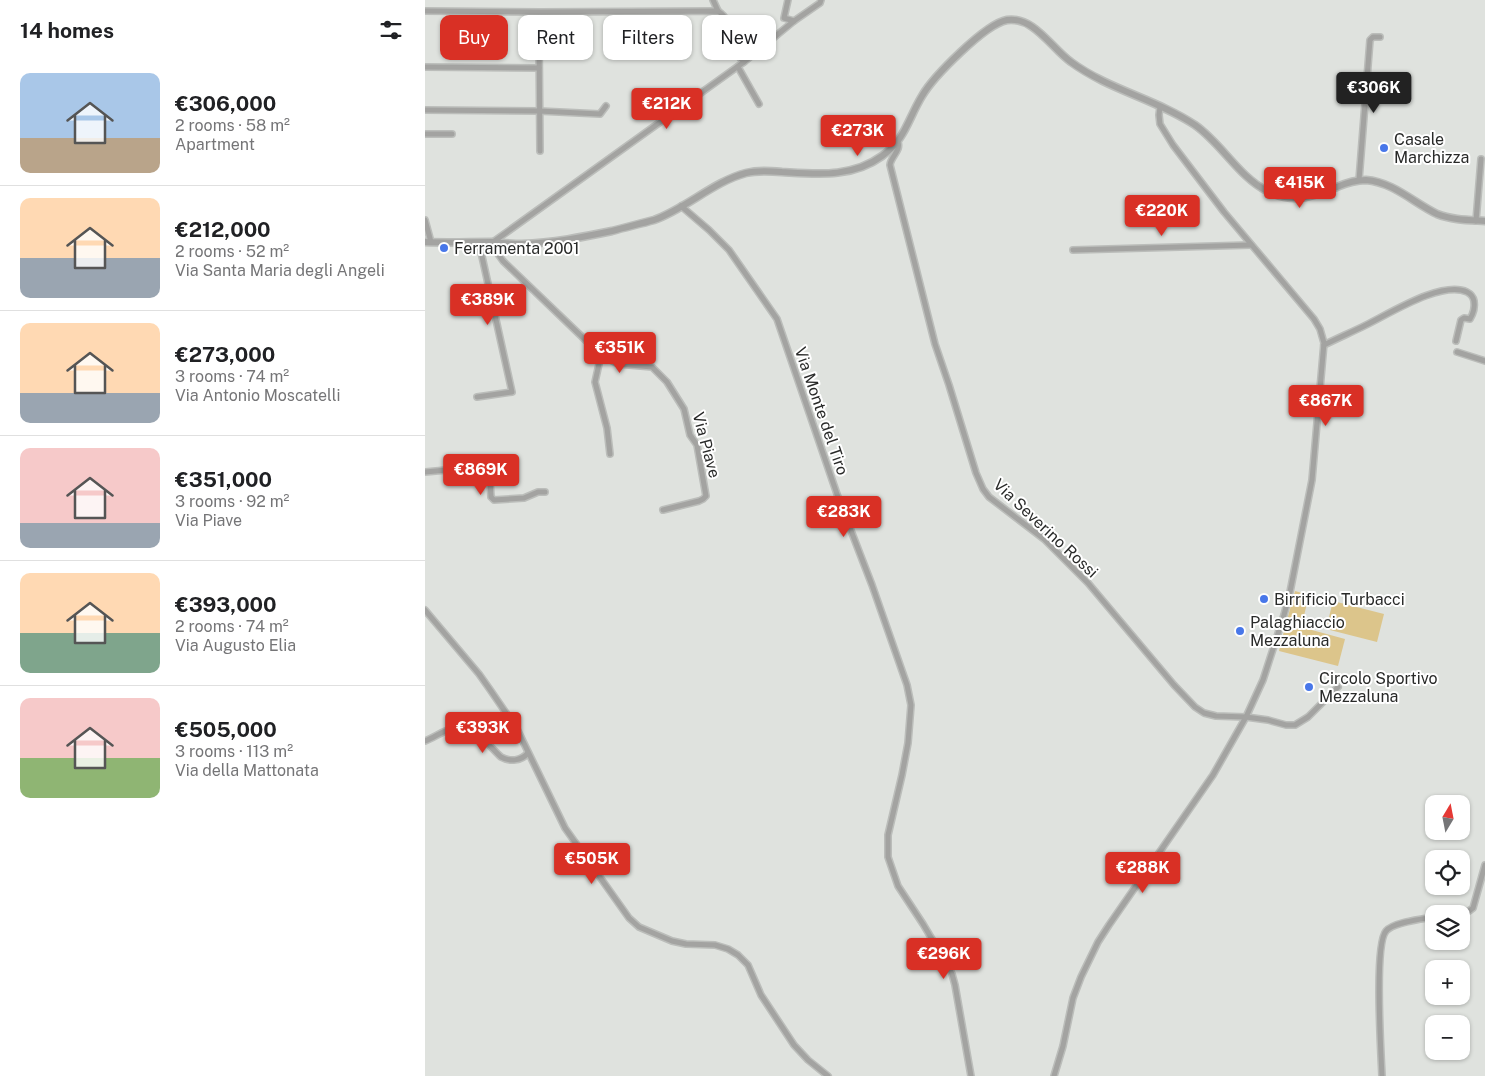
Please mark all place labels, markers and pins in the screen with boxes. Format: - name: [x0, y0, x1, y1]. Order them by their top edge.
- pin: €306K: [1339, 72, 1409, 114]
- pin: €212K: [632, 88, 702, 130]
- pin: €273K: [823, 114, 893, 157]
- place label: Casale Marchizza: [1394, 130, 1469, 167]
- marker: Casale Marchizza: [1378, 142, 1390, 154]
- pin: €415K: [1265, 166, 1335, 209]
- pin: €220K: [1127, 194, 1197, 237]
- place label: Ferramenta 2001: [454, 239, 580, 258]
- marker: Ferramenta 2001: [438, 242, 450, 254]
- pin: €389K: [453, 284, 523, 326]
- pin: €351K: [585, 332, 655, 374]
- pin: €867K: [1291, 384, 1361, 427]
- pin: €869K: [446, 454, 516, 496]
- pin: €283K: [809, 496, 879, 538]
- place label: Birrificio Turbacci: [1274, 590, 1405, 609]
- marker: Birrificio Turbacci: [1258, 593, 1270, 605]
- place label: Palaghiaccio Mezzaluna: [1250, 613, 1345, 650]
- marker: Palaghiaccio Mezzaluna: [1234, 625, 1246, 637]
- place label: Circolo Sportivo Mezzaluna: [1319, 669, 1438, 706]
- marker: Circolo Sportivo Mezzaluna: [1303, 681, 1315, 693]
- pin: €393K: [448, 712, 518, 754]
- pin: €505K: [557, 842, 627, 885]
- pin: €288K: [1108, 852, 1178, 894]
- pin: €296K: [909, 938, 979, 980]

